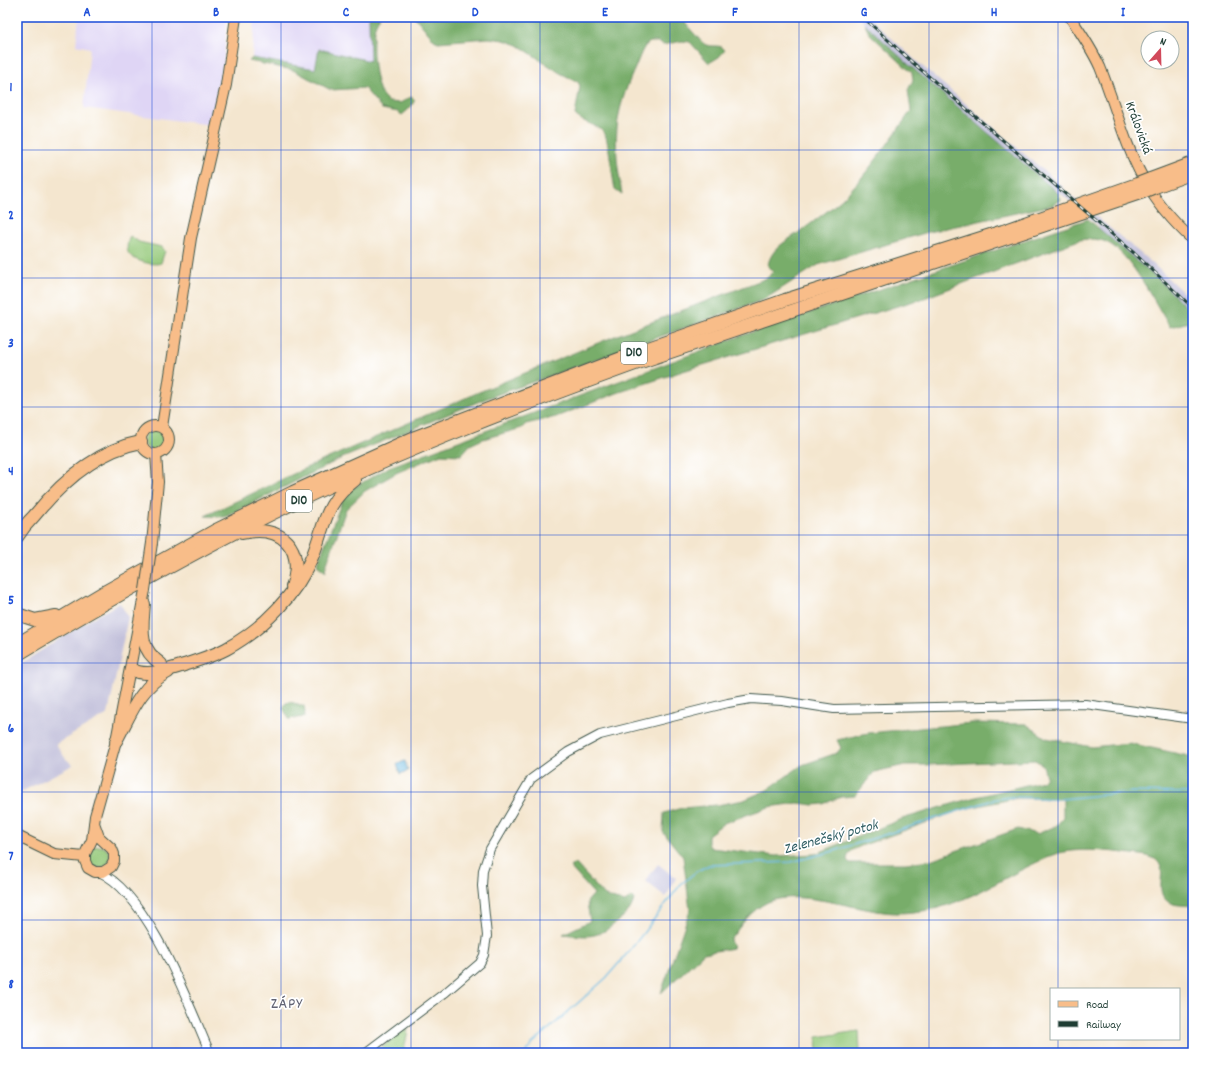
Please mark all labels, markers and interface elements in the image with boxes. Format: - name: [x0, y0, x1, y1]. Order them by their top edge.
- text: A: [83, 4, 91, 23]
- text: B: [213, 4, 219, 23]
- text: C: [343, 4, 350, 23]
- text: D: [472, 4, 479, 23]
- text: E: [602, 4, 609, 23]
- text: F: [732, 4, 738, 23]
- text: G: [861, 4, 868, 23]
- text: H: [991, 4, 998, 23]
- text: I: [1121, 4, 1126, 23]
- north arrow: [1140, 30, 1180, 70]
- text: N: [1157, 34, 1169, 51]
- text: 1: [10, 79, 13, 98]
- street label: Královická: [1119, 99, 1157, 157]
- text: 2: [8, 207, 14, 226]
- text: 3: [8, 335, 14, 354]
- road number: D10: [621, 342, 647, 364]
- text: 4: [8, 463, 14, 482]
- road number: D10: [286, 490, 312, 512]
- text: 5: [8, 592, 14, 611]
- text: 6: [8, 720, 15, 739]
- water label: Zelenečský potok: [781, 814, 882, 861]
- text: 7: [9, 848, 14, 867]
- text: 8: [8, 976, 14, 995]
- legend: [1050, 988, 1180, 1040]
- district label: ZÁPY: [271, 993, 303, 1016]
- text: Road: [1086, 997, 1108, 1014]
- text: Railway: [1086, 1017, 1122, 1034]

